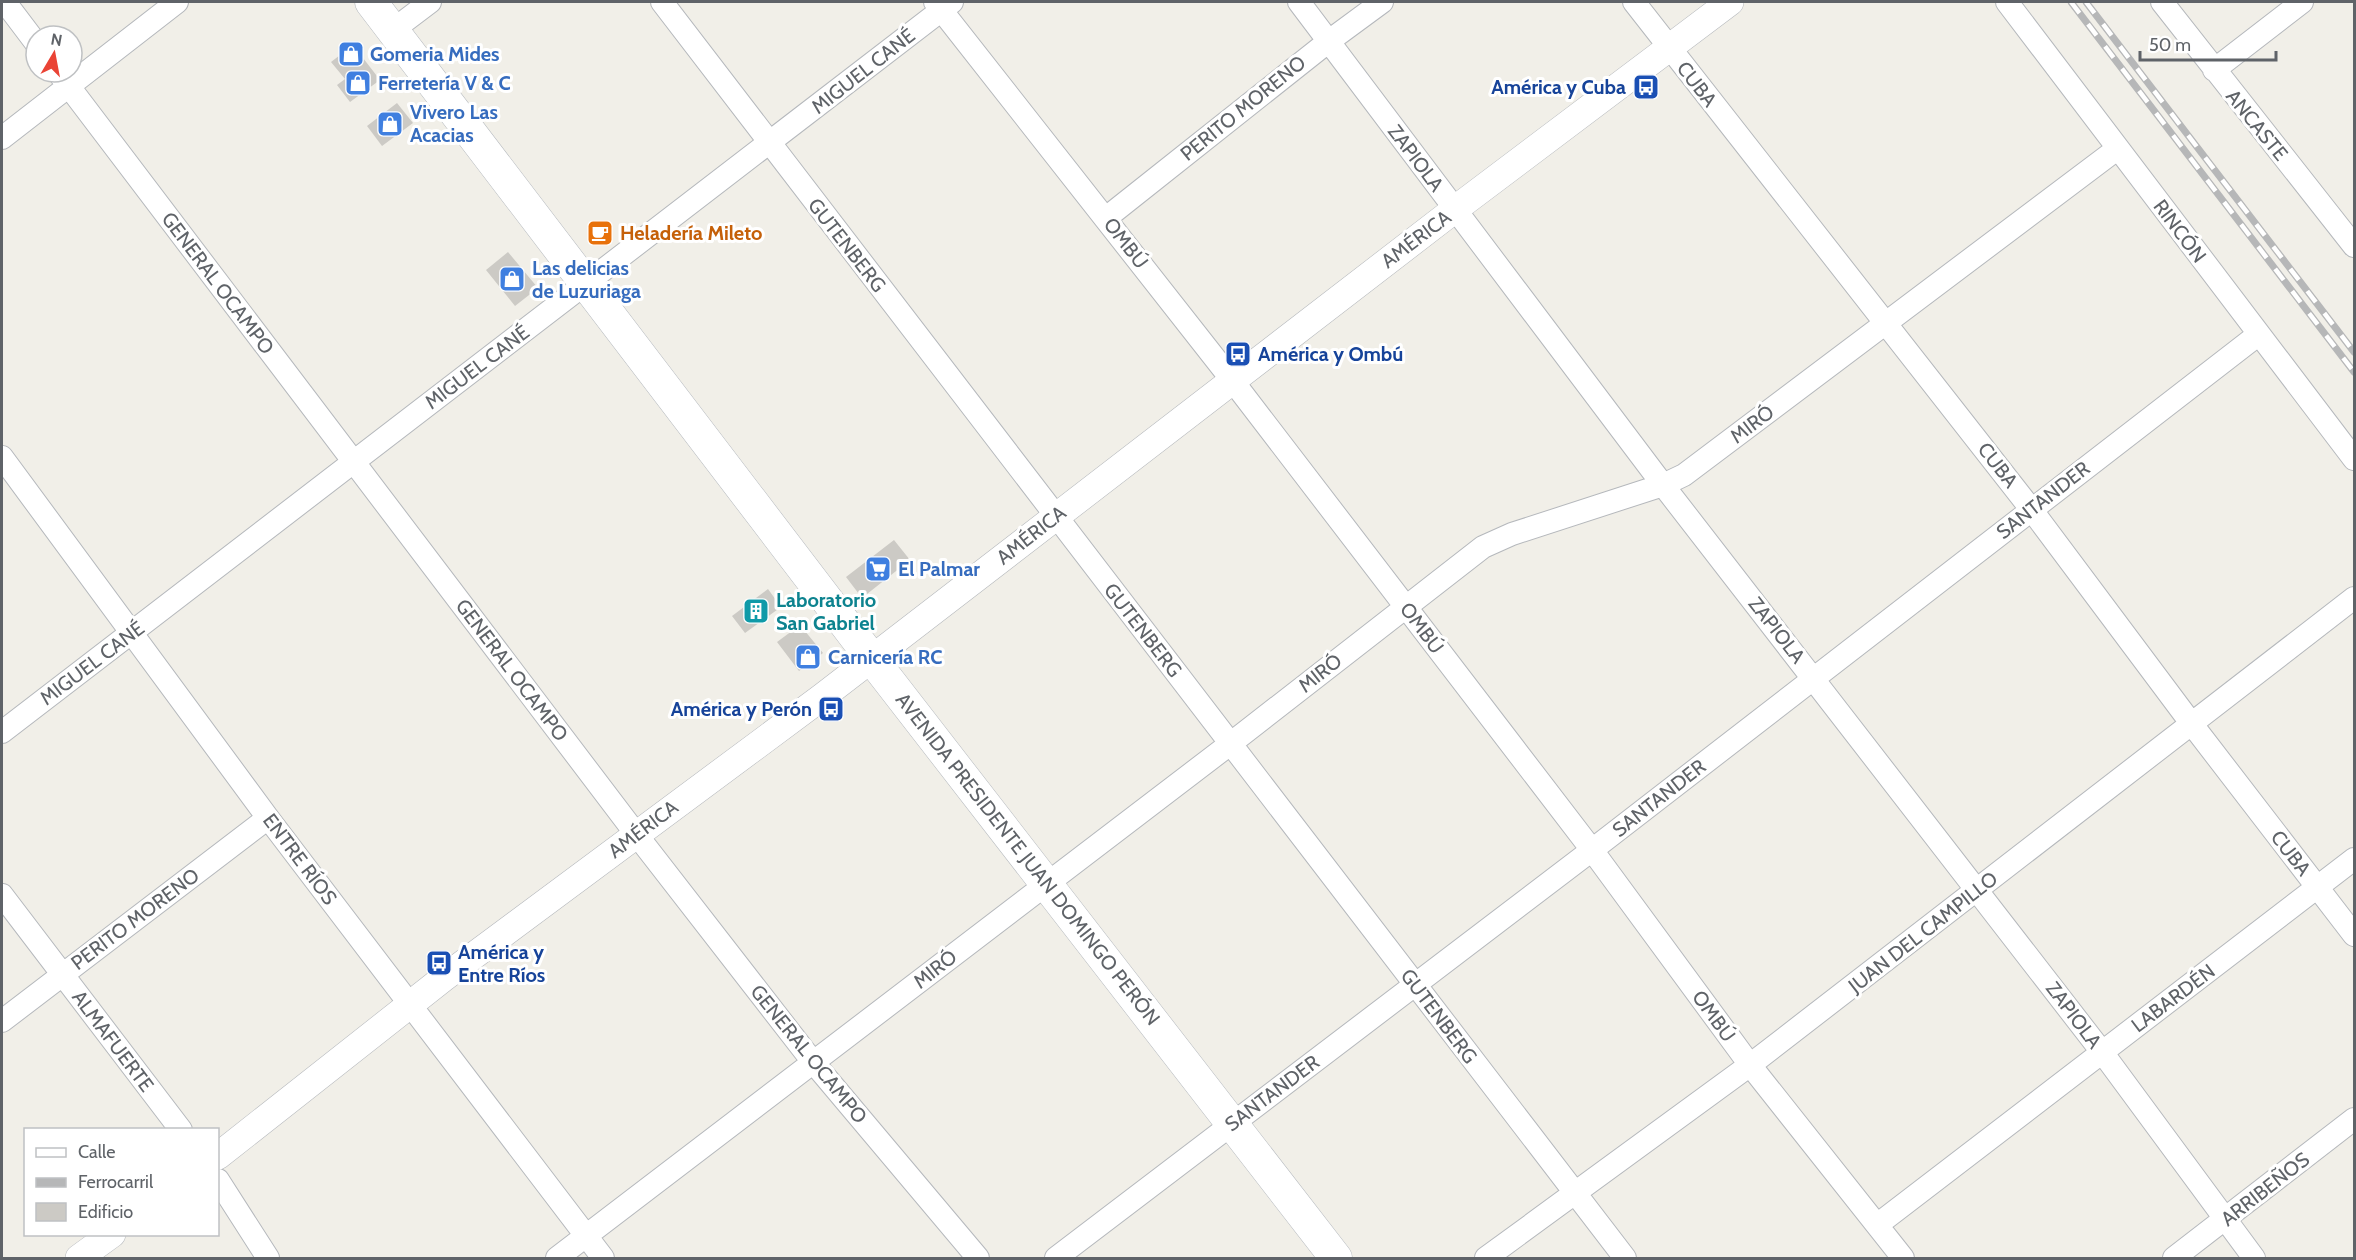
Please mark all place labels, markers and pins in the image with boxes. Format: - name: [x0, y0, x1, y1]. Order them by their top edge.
- shop icon: Gomeria Mides: [336, 39, 366, 69]
- place label: Gomeria Mides: [370, 42, 500, 66]
- shop icon: Ferretería V & C: [343, 68, 373, 98]
- place label: Ferretería V & C: [378, 71, 511, 95]
- bus stop icon: América y Cuba: [1631, 72, 1661, 102]
- place label: América y Cuba: [1491, 75, 1626, 99]
- place label: Vivero Las Acacias: [410, 100, 498, 147]
- shop icon: Vivero Las Acacias: [375, 109, 405, 139]
- cafe icon: Heladería Mileto: [585, 218, 615, 248]
- place label: Heladería Mileto: [620, 221, 762, 245]
- place label: Las delicias de Luzuriaga: [532, 256, 641, 303]
- shop icon: Las delicias de Luzuriaga: [497, 264, 527, 294]
- bus stop icon: América y Ombú: [1223, 339, 1253, 369]
- place label: América y Ombú: [1258, 342, 1403, 366]
- supermarket icon: El Palmar: [863, 554, 893, 584]
- place label: El Palmar: [898, 557, 980, 581]
- place label: Laboratorio San Gabriel: [776, 588, 876, 635]
- building icon: Laboratorio San Gabriel: [741, 596, 771, 626]
- shop icon: Carnicería RC: [793, 642, 823, 672]
- place label: Carnicería RC: [828, 645, 942, 669]
- bus stop icon: América y Perón: [816, 694, 846, 724]
- place label: América y Perón: [671, 697, 812, 721]
- place label: América y Entre Ríos: [458, 940, 545, 987]
- bus stop icon: América y Entre Ríos: [424, 948, 454, 978]

